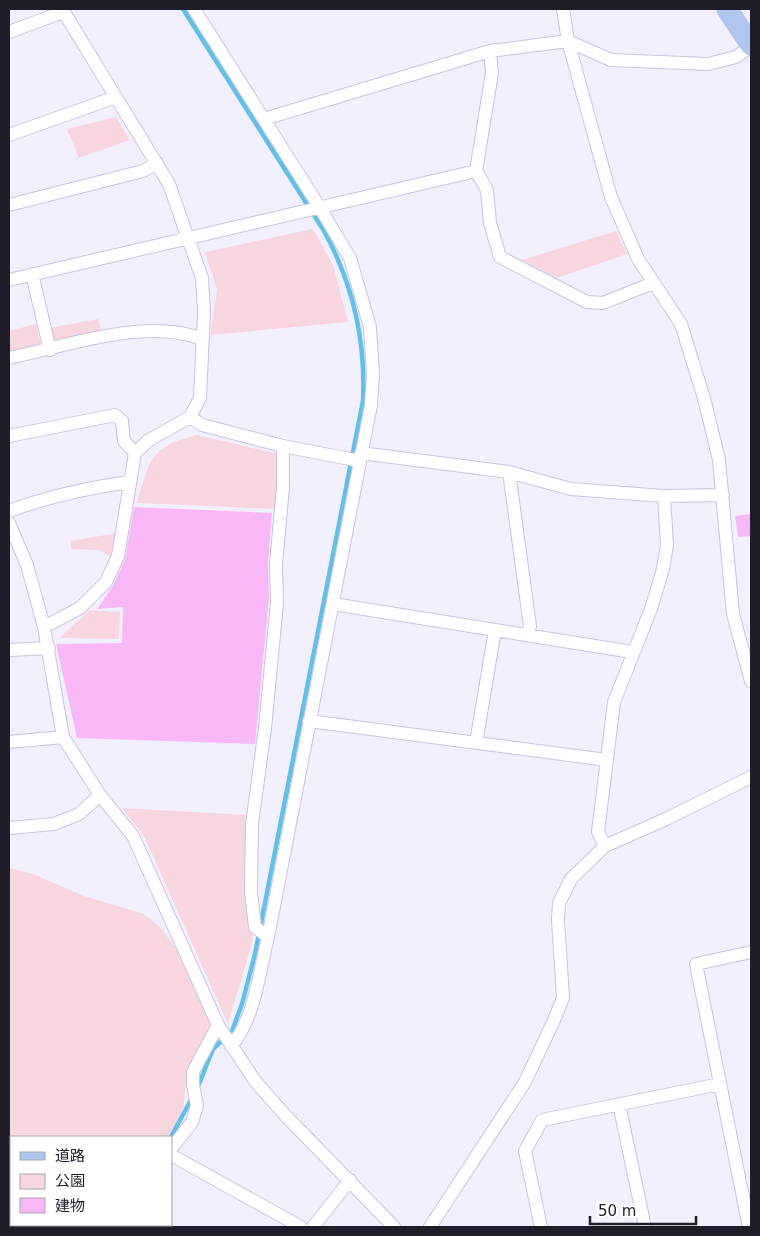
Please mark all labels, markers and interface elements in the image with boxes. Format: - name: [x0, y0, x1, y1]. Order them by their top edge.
- legend: [10, 1136, 172, 1226]
- text: 道路: [55, 1147, 85, 1165]
- text: 公園: [55, 1172, 85, 1190]
- scale bar: [590, 1194, 696, 1226]
- text: 建物: [55, 1197, 85, 1215]
- text: 50 m: [598, 1202, 636, 1220]

